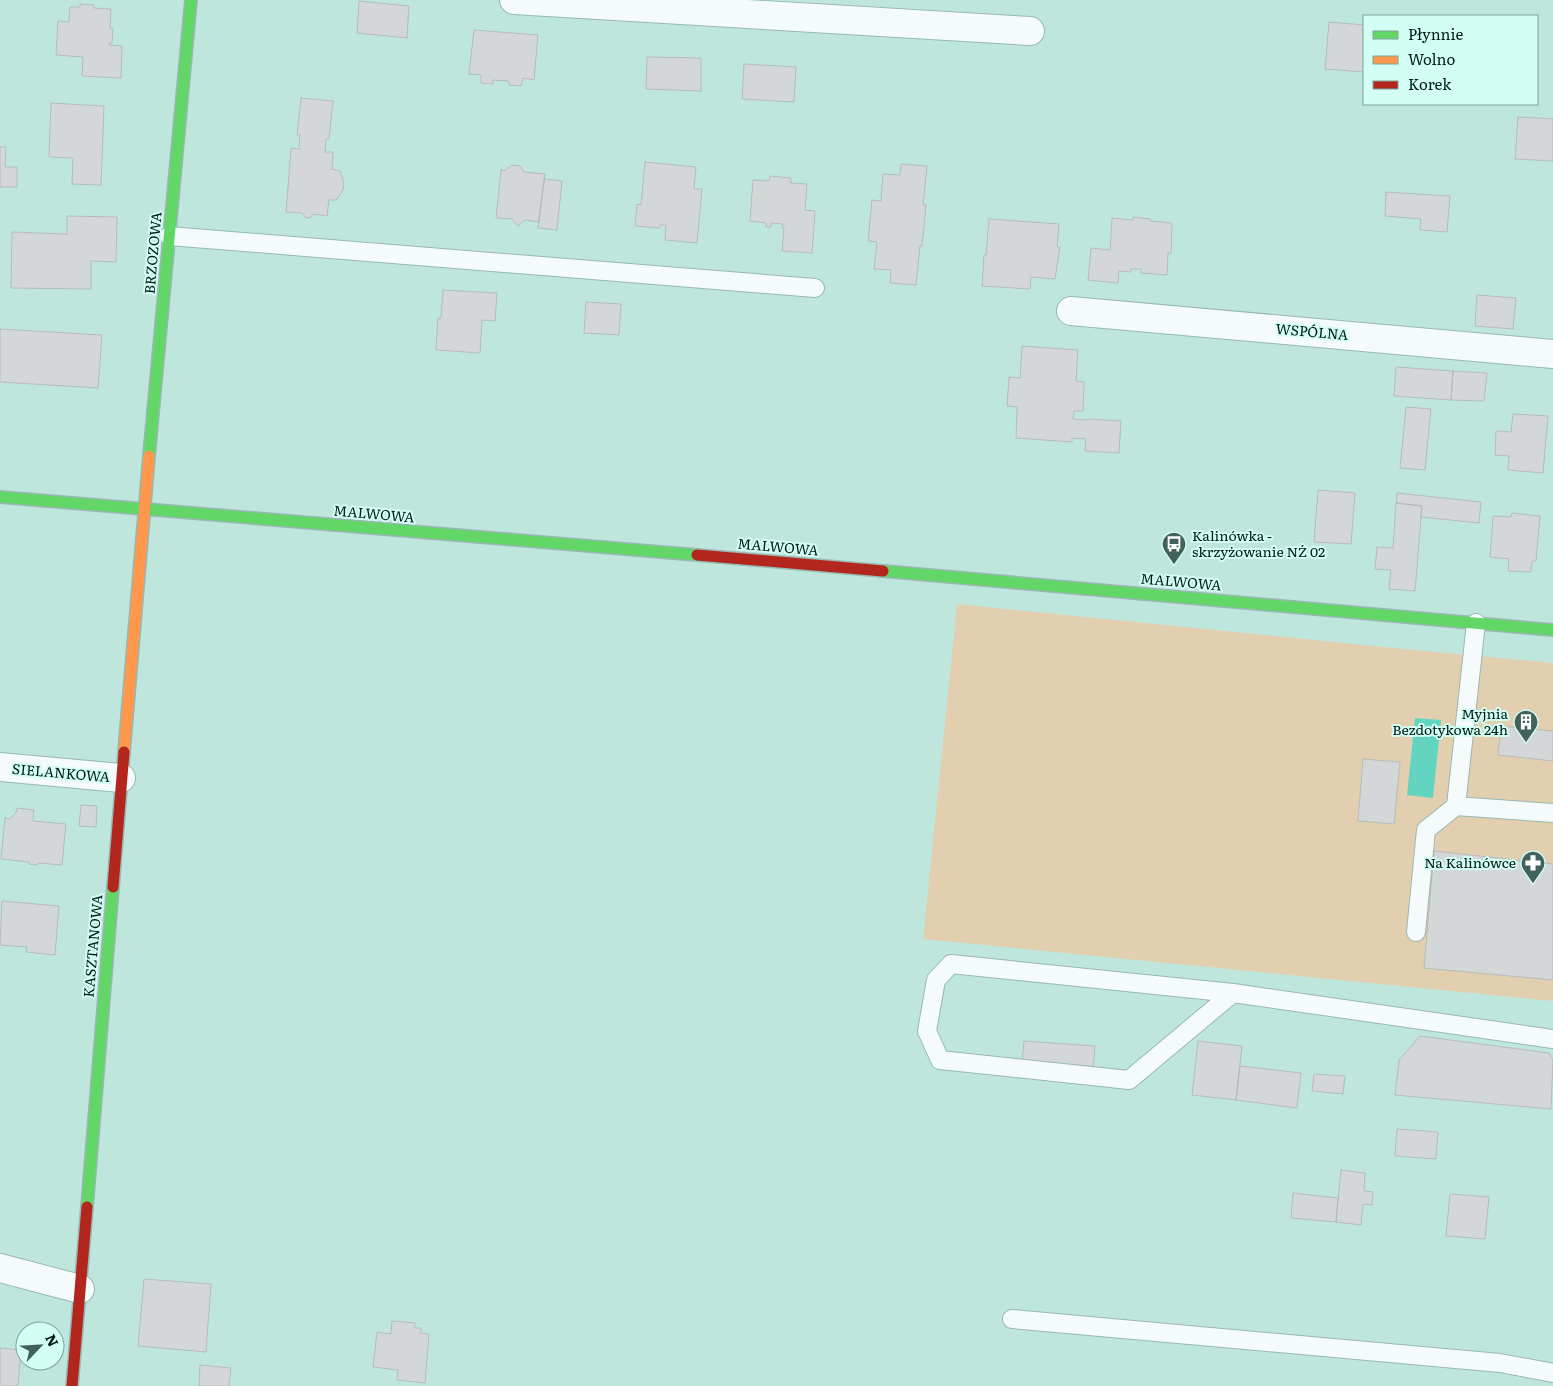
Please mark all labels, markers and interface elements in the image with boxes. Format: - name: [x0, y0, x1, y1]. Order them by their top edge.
- legend: [1363, 15, 1538, 105]
- text: Płynnie: [1408, 22, 1463, 45]
- text: Wolno: [1408, 47, 1455, 70]
- text: Korek: [1408, 72, 1452, 95]
- street label: BRZOZOWA: [138, 210, 166, 295]
- street label: WSPÓLNA: [1275, 318, 1350, 344]
- street label: MALWOWA: [333, 499, 416, 527]
- place label: Kalinówka - skrzyżowanie NŻ 02: [1192, 525, 1325, 561]
- bus stop icon: Kalinówka - skrzyżowanie NŻ 02: [1161, 531, 1187, 565]
- street label: MALWOWA: [737, 532, 820, 560]
- street label: MALWOWA: [1140, 567, 1223, 595]
- place label: Myjnia Bezdotykowa 24h: [1392, 703, 1508, 739]
- building icon: Myjnia Bezdotykowa 24h: [1513, 709, 1539, 743]
- street label: SIELANKOWA: [11, 758, 112, 786]
- pharmacy icon: Na Kalinówce: [1520, 850, 1546, 884]
- place label: Na Kalinówce: [1424, 852, 1516, 872]
- street label: KASZTANOWA: [78, 893, 107, 998]
- north arrow: [15, 1321, 65, 1371]
- text: N: [41, 1331, 64, 1350]

